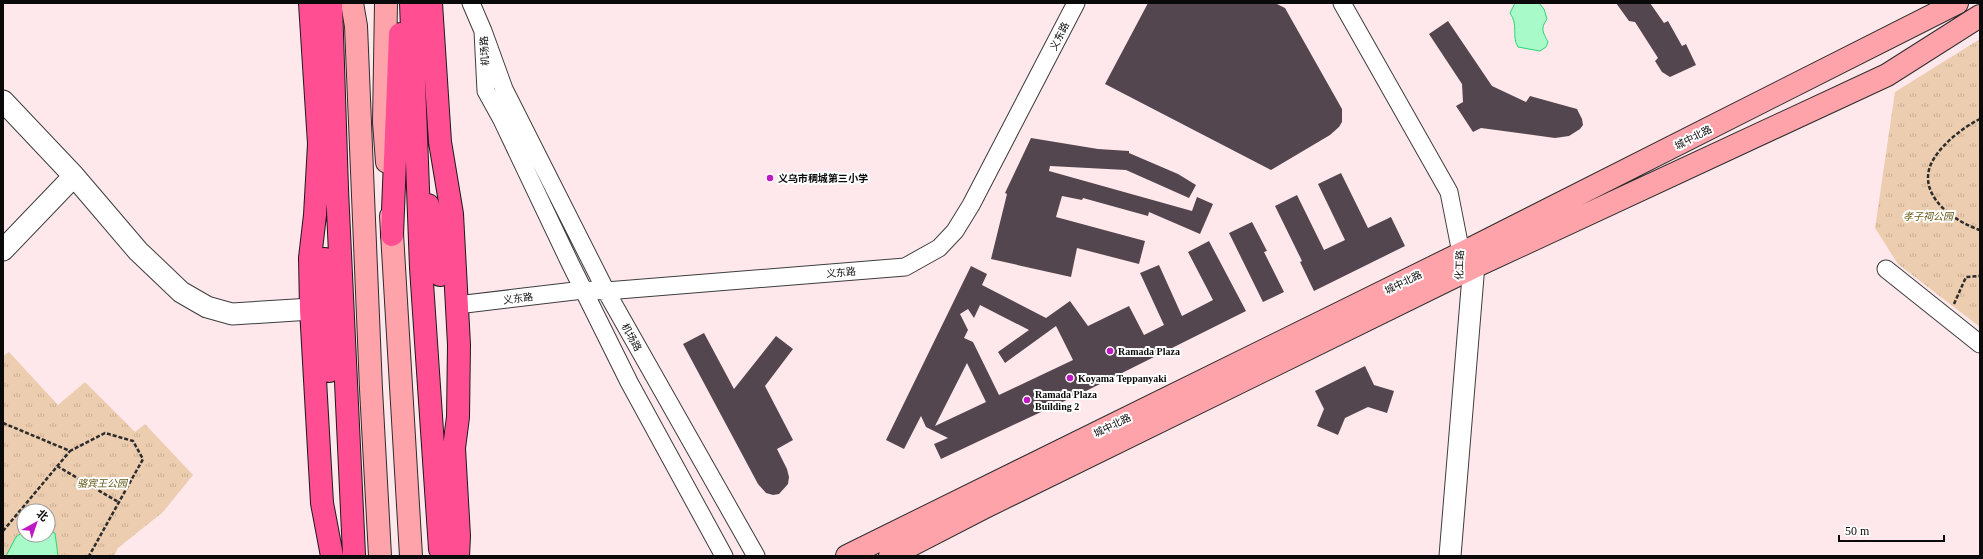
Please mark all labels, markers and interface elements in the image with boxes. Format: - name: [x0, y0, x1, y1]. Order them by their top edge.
- street label: 义东路: [1048, 20, 1071, 52]
- street label: 机场路: [478, 36, 491, 66]
- street label: 城中北路: [1673, 123, 1714, 151]
- place label: 义乌市稠城第三小学: [778, 172, 868, 184]
- marker: 义乌市稠城第三小学: [765, 173, 775, 183]
- park label: 孝子祠公园: [1903, 211, 1955, 222]
- street label: 化工路: [1453, 250, 1466, 280]
- street label: 义东路: [826, 266, 856, 279]
- street label: 城中北路: [1383, 269, 1424, 296]
- street label: 义东路: [503, 291, 534, 306]
- street label: 机场路: [619, 321, 644, 353]
- marker: Ramada Plaza: [1105, 346, 1115, 356]
- place label: Ramada Plaza: [1118, 346, 1180, 357]
- marker: Koyama Teppanyaki: [1065, 373, 1075, 383]
- place label: Koyama Teppanyaki: [1078, 373, 1167, 384]
- place label: Ramada Plaza Building 2: [1035, 389, 1097, 412]
- marker: Ramada Plaza Building 2: [1022, 395, 1032, 405]
- street label: 城中北路: [1092, 412, 1133, 439]
- park label: 骆宾王公园: [77, 478, 129, 489]
- north arrow: [16, 503, 56, 543]
- text: 北: [34, 507, 50, 523]
- scale bar: [1839, 517, 1944, 543]
- text: 50 m: [1845, 524, 1870, 538]

